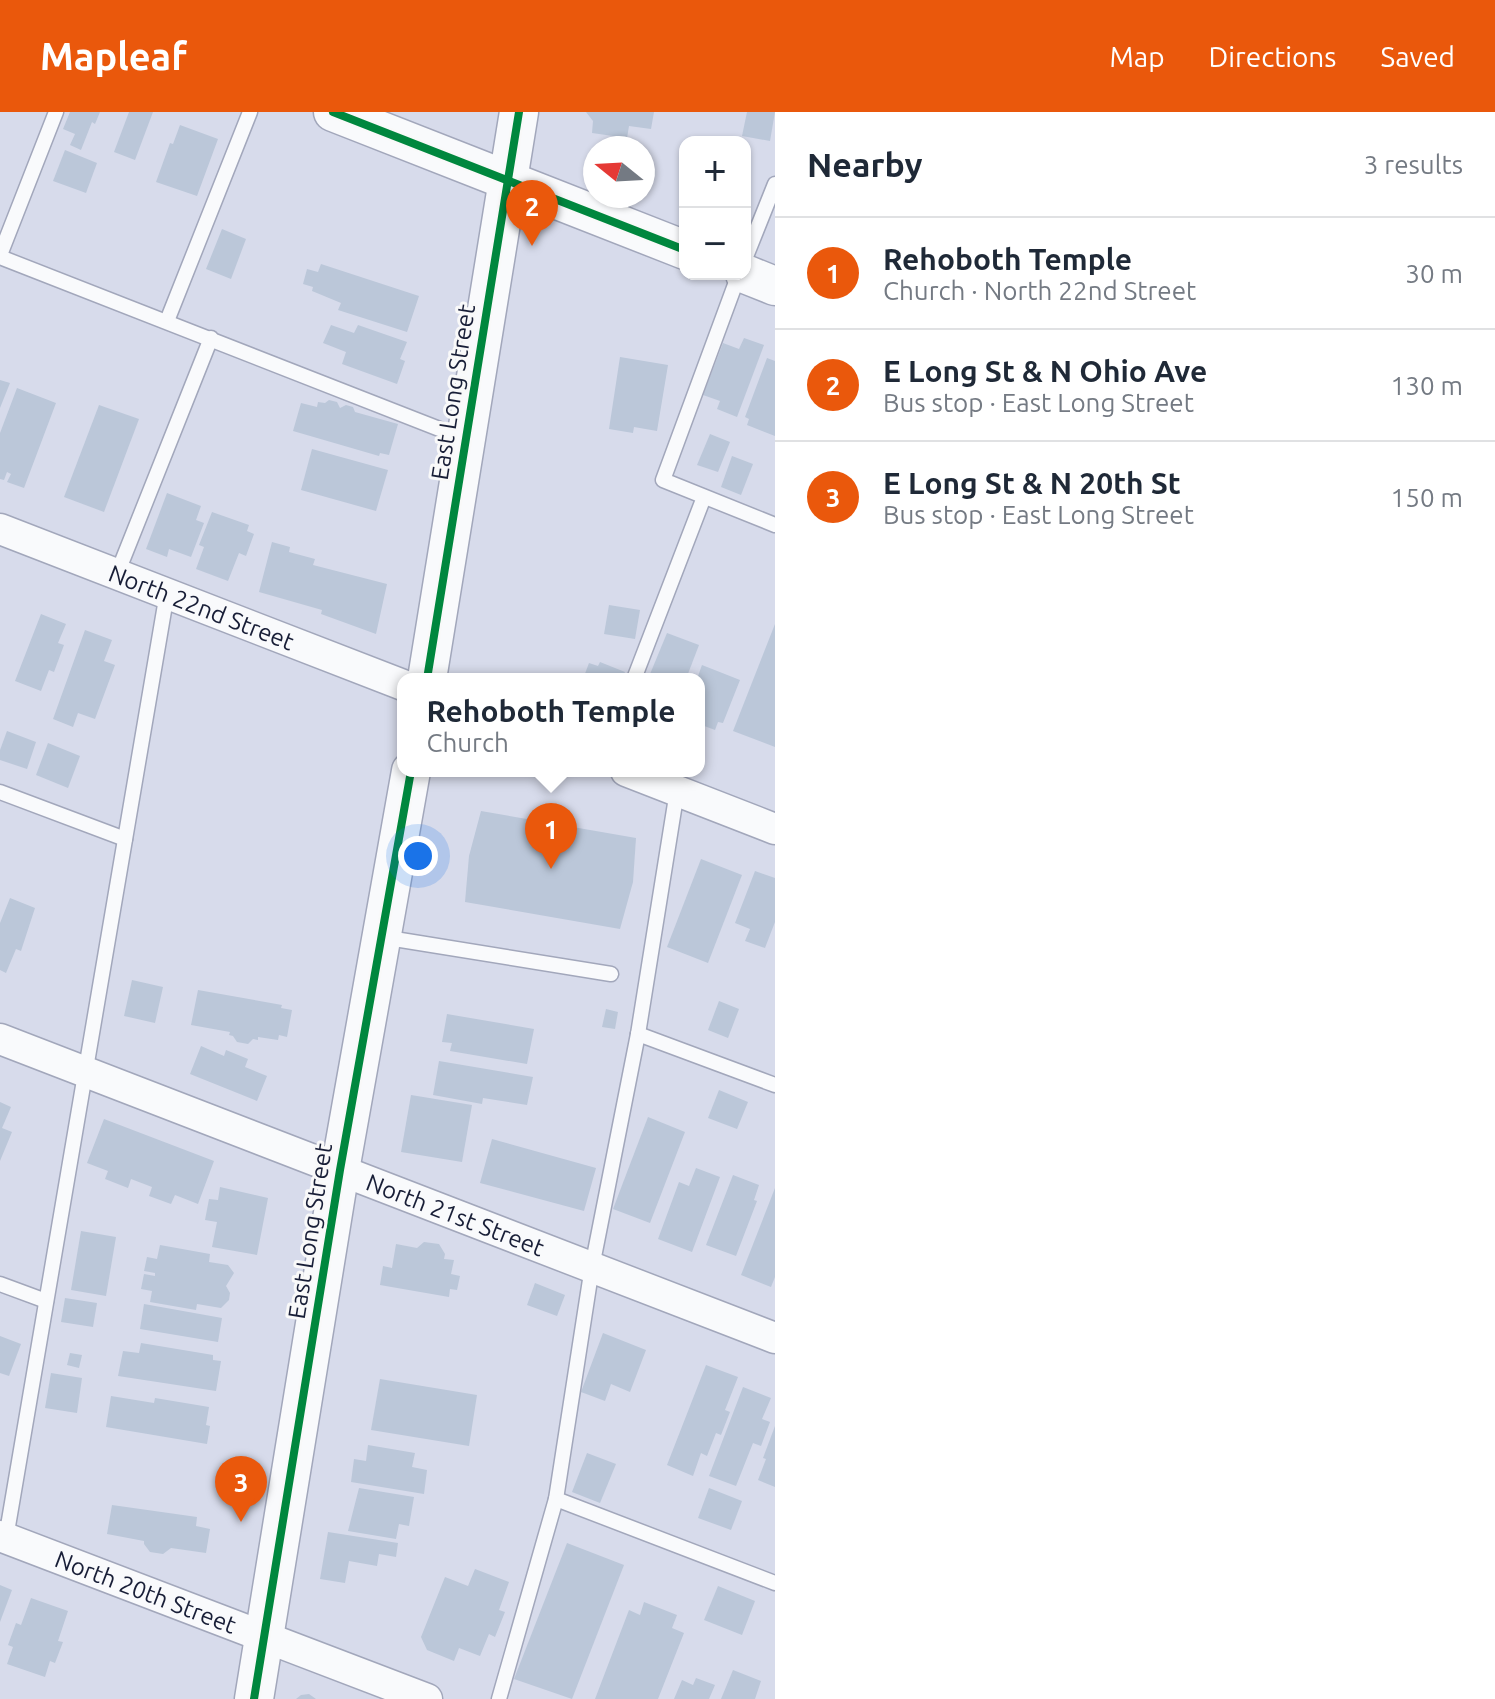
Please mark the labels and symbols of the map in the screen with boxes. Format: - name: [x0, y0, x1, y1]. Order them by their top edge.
- north arrow: [583, 136, 655, 208]
- pin: 2: [506, 180, 558, 246]
- street label: East Long Street: [426, 302, 480, 482]
- street label: North 22nd Street: [105, 559, 298, 655]
- pin: 1: [525, 803, 577, 869]
- your location: [398, 836, 438, 876]
- street label: East Long Street: [283, 1141, 337, 1321]
- street label: North 21st Street: [363, 1168, 549, 1261]
- pin: 3: [215, 1456, 267, 1522]
- street label: North 20th Street: [51, 1545, 241, 1639]

